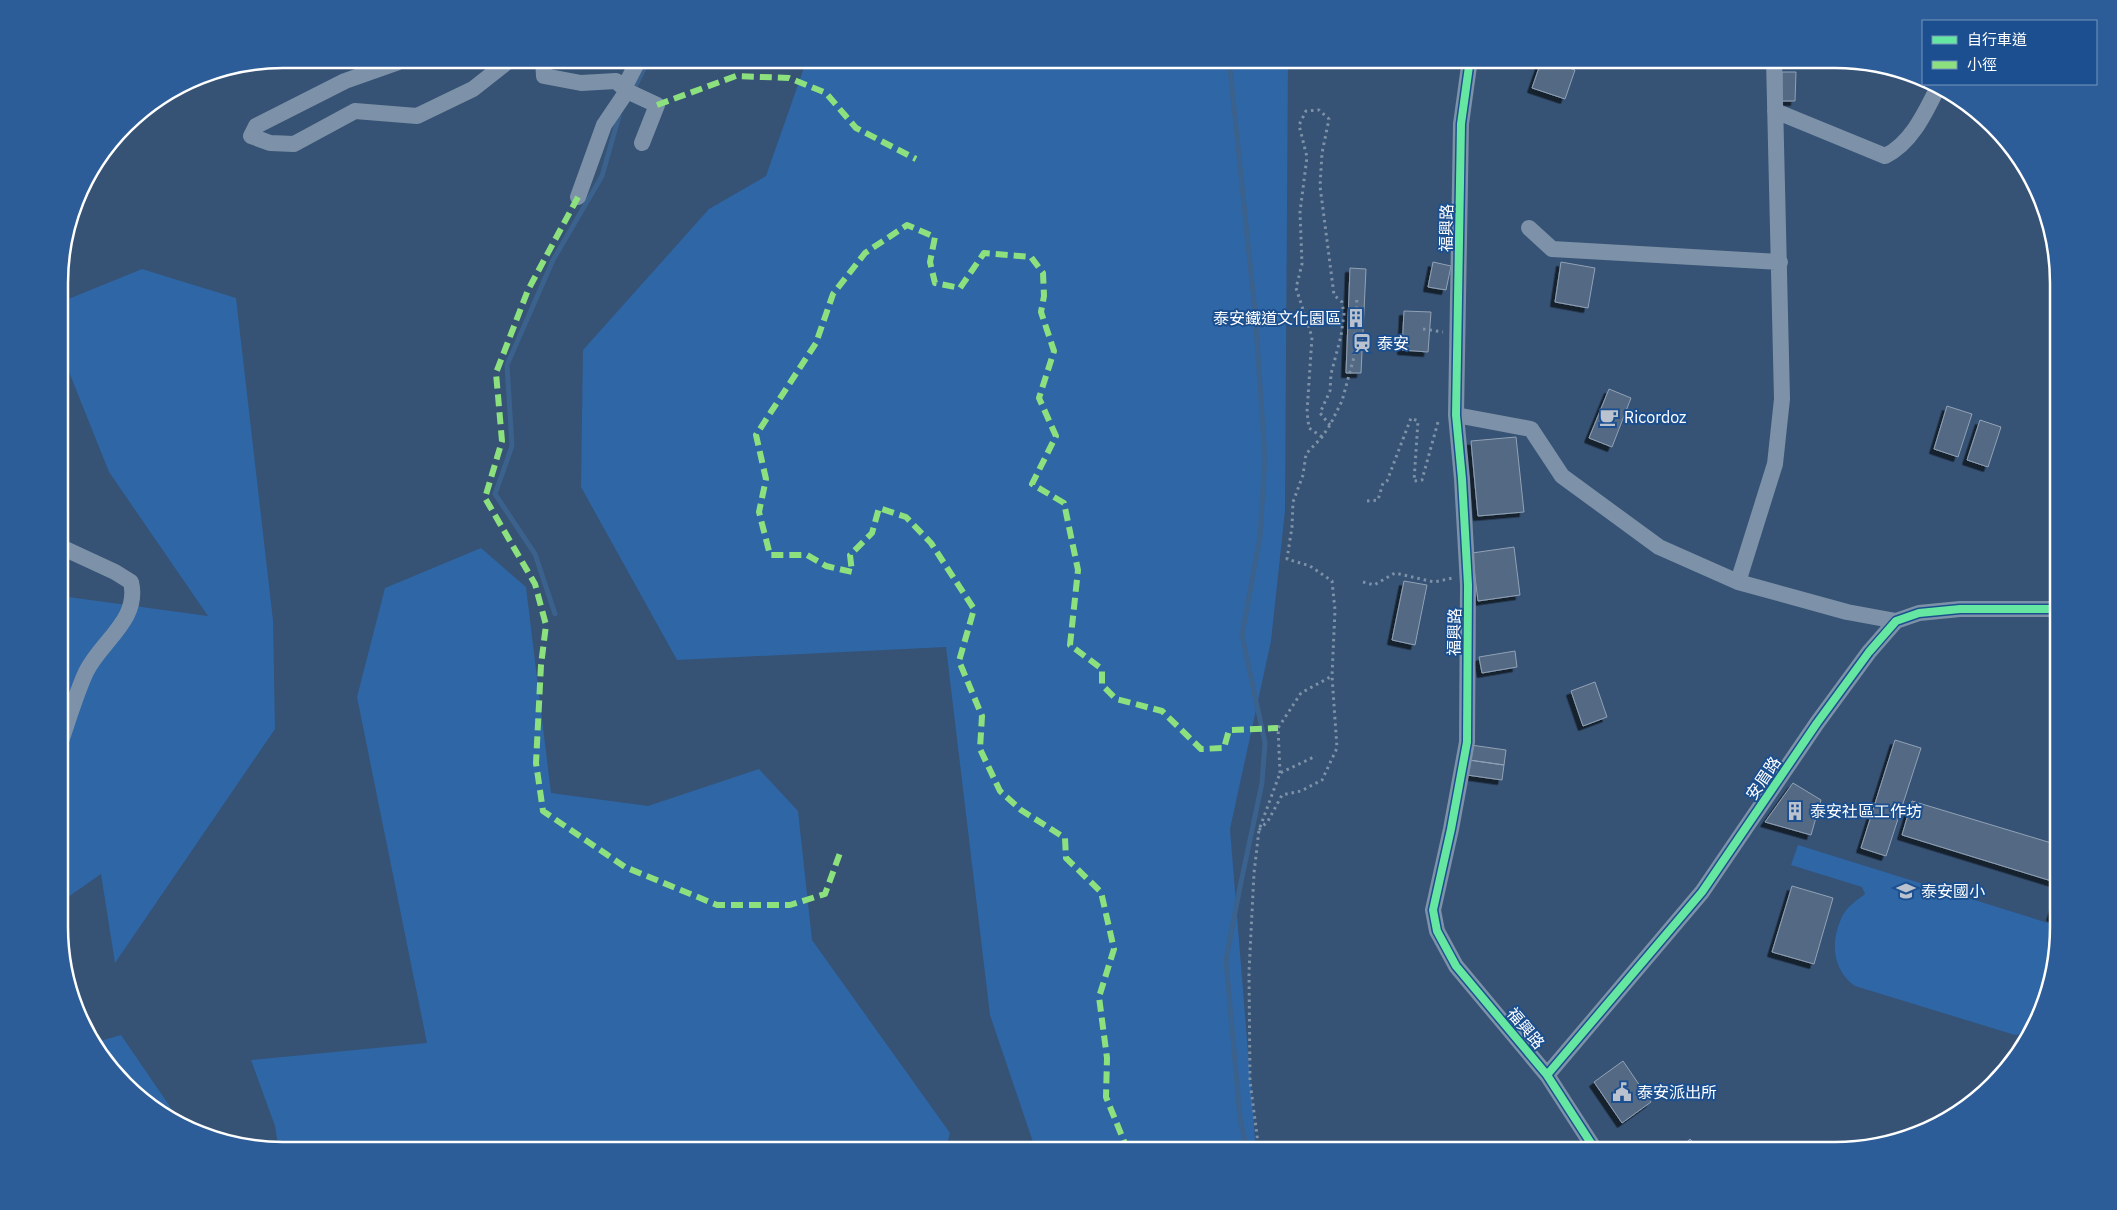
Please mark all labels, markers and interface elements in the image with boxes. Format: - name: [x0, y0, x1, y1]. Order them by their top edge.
- legend: [1922, 20, 2097, 85]
- text: 自行車道: [1967, 30, 2027, 49]
- text: 小徑: [1967, 55, 1997, 74]
- street label: 福興路: [1436, 204, 1456, 252]
- building icon: 泰安鐵道文化園區: [1345, 307, 1367, 329]
- place label: 泰安鐵道文化園區: [1213, 308, 1341, 328]
- station icon: 泰安: [1351, 332, 1373, 354]
- place label: 泰安: [1377, 333, 1409, 353]
- cafe icon: Ricordoz: [1598, 406, 1620, 428]
- place label: Ricordoz: [1624, 407, 1687, 427]
- street label: 福興路: [1444, 608, 1464, 656]
- street label: 安眉路: [1741, 753, 1785, 803]
- building icon: 泰安社區工作坊: [1784, 800, 1806, 822]
- place label: 泰安社區工作坊: [1810, 801, 1922, 821]
- school or university icon: 泰安國小: [1895, 880, 1917, 902]
- place label: 泰安國小: [1921, 881, 1985, 901]
- street label: 福興路: [1503, 1003, 1549, 1053]
- public building icon: 泰安派出所: [1611, 1081, 1633, 1103]
- place label: 泰安派出所: [1637, 1082, 1717, 1102]

